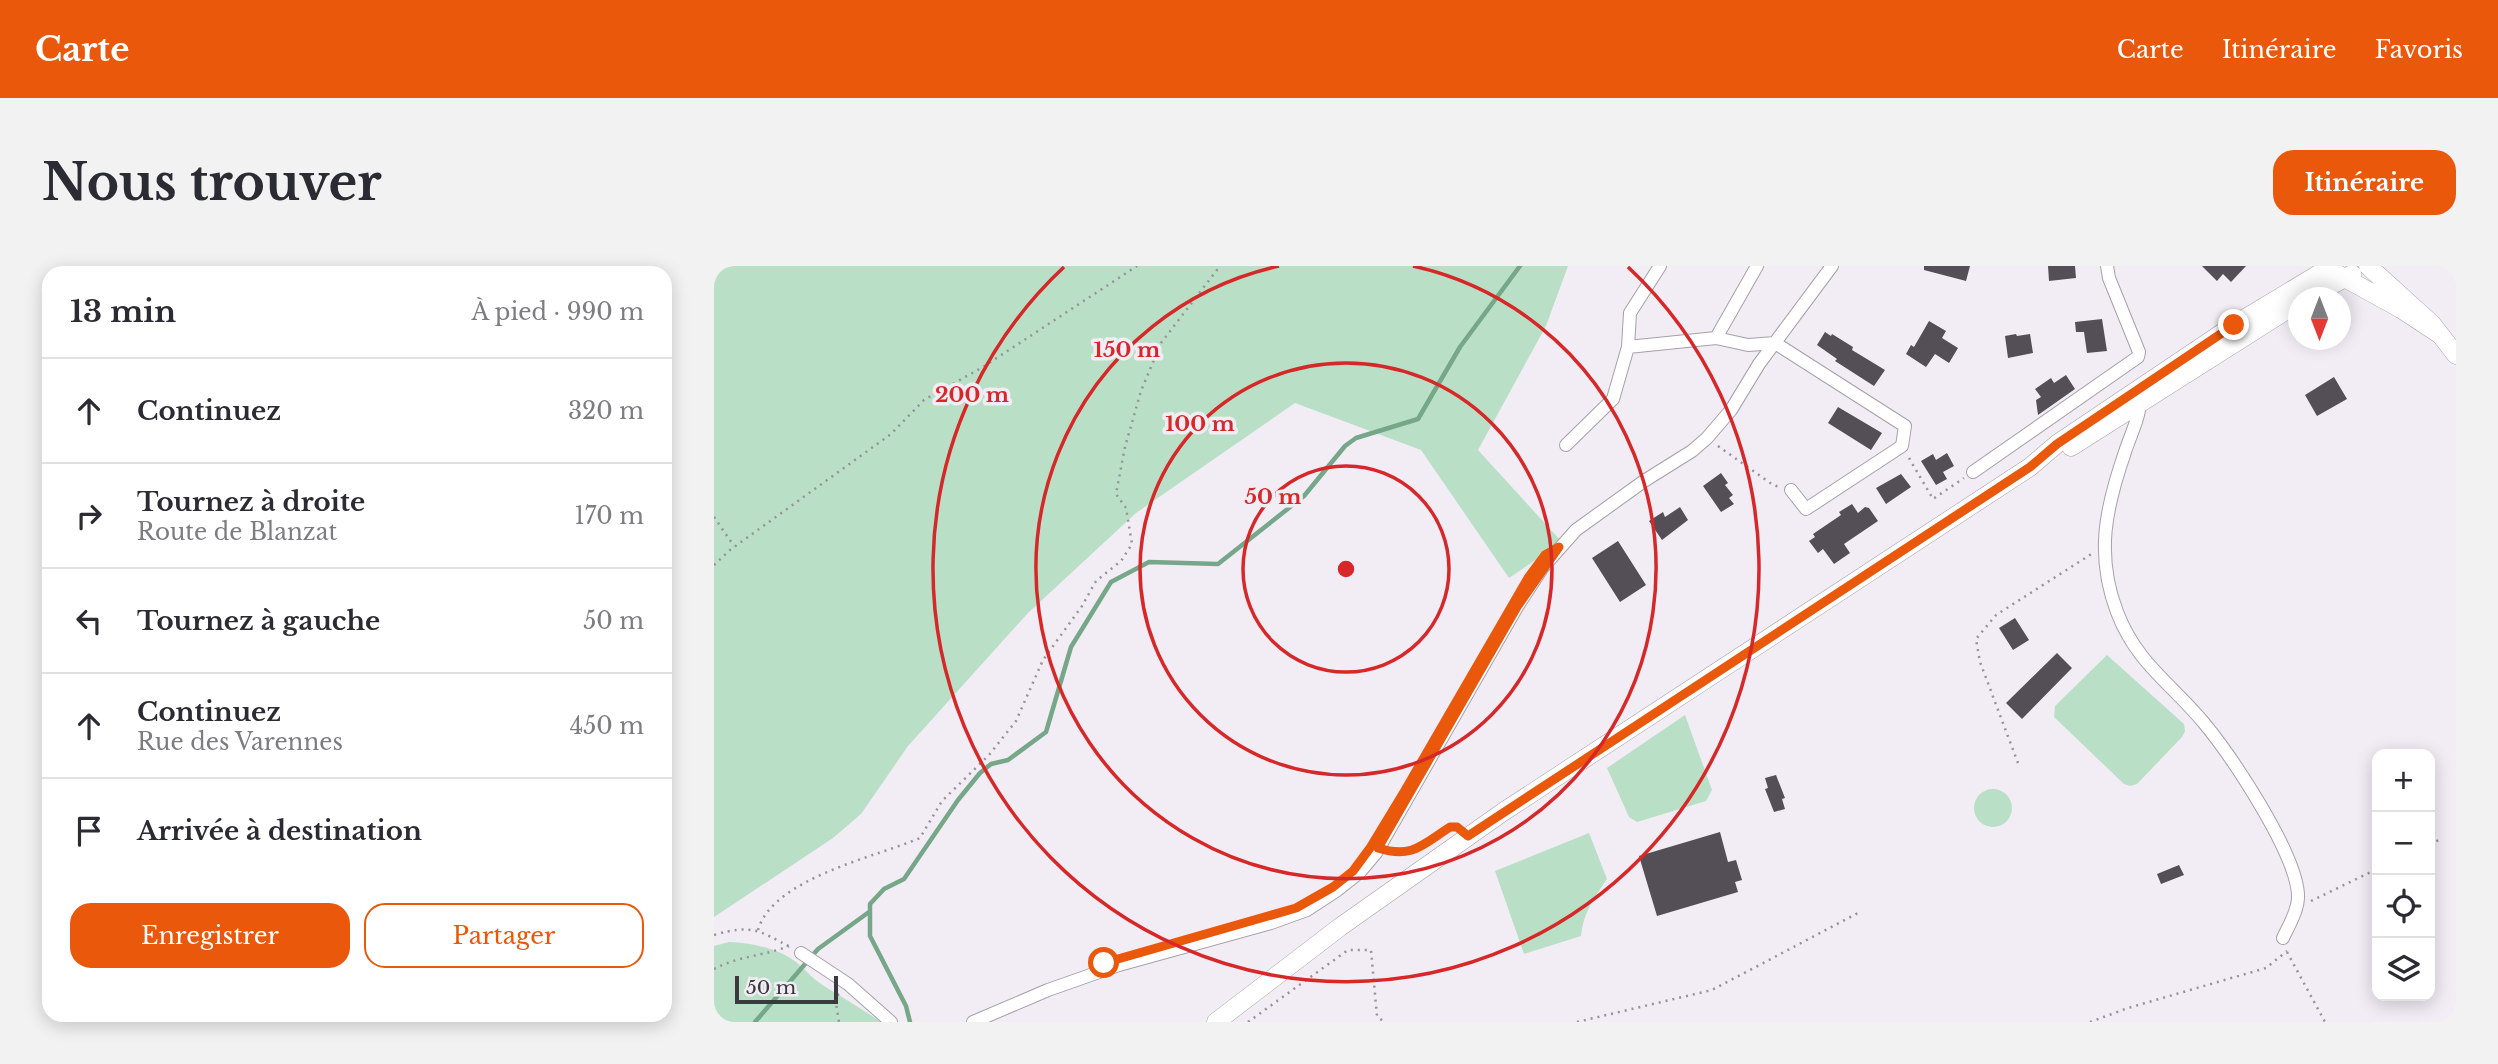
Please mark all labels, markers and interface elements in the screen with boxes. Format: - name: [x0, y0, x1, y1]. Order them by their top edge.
- text: Carte: [35, 29, 129, 70]
- text: Carte: [2117, 35, 2184, 64]
- text: Itinéraire: [2222, 35, 2337, 64]
- text: Favoris: [2375, 35, 2463, 64]
- button: Itinéraire: [2273, 150, 2456, 215]
- text: Nous trouver: [42, 152, 382, 213]
- north arrow: [2288, 287, 2351, 350]
- text: 13 min: [70, 293, 176, 330]
- text: À pied · 990 m: [471, 298, 644, 326]
- route end: [2218, 309, 2249, 340]
- text: 150 m: [1094, 337, 1160, 363]
- text: 200 m: [935, 382, 1009, 408]
- icon: ahead: [70, 392, 108, 430]
- text: Continuez: [137, 395, 281, 427]
- text: 320 m: [568, 397, 644, 425]
- text: 100 m: [1165, 411, 1235, 437]
- text: 50 m: [1244, 484, 1302, 510]
- text: Tournez à droite: [137, 486, 365, 518]
- icon: right: [70, 497, 108, 535]
- text: 170 m: [574, 502, 644, 530]
- text: Route de Blanzat: [137, 518, 337, 546]
- centre of rings: [1334, 557, 1358, 581]
- icon: left: [70, 602, 108, 640]
- text: Tournez à gauche: [137, 605, 380, 637]
- text: 50 m: [583, 607, 644, 635]
- text: Continuez: [137, 696, 281, 728]
- icon: ahead: [70, 707, 108, 745]
- text: 450 m: [570, 712, 644, 740]
- text: Rue des Varennes: [137, 728, 343, 756]
- map controls: [2372, 749, 2435, 1001]
- button: +: [2372, 749, 2435, 812]
- icon: arrive: [70, 812, 108, 850]
- button: −: [2372, 812, 2435, 875]
- text: Arrivée à destination: [137, 815, 422, 847]
- button: locate: [2372, 875, 2435, 938]
- button: Enregistrer: [70, 903, 350, 968]
- button: Partager: [364, 903, 644, 968]
- button: layers: [2372, 938, 2435, 1001]
- route start: [1088, 947, 1119, 978]
- scale bar: [735, 973, 838, 1005]
- text: 50 m: [746, 976, 796, 999]

